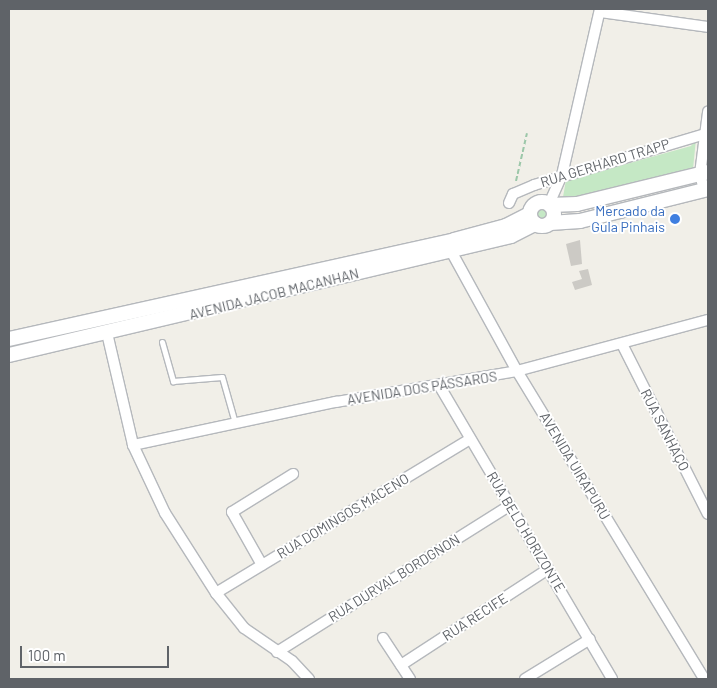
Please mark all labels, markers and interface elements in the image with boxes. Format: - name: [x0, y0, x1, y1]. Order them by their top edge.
- street label: RUA GERHARD TRAPP: [538, 135, 672, 191]
- place label: Mercado da Gula Pinhais: [591, 203, 665, 236]
- marker: Mercado da Gula Pinhais: [669, 213, 681, 225]
- street label: AVENIDA JACOB MACANHAN: [187, 265, 361, 323]
- street label: AVENIDA DOS PÁSSAROS: [346, 368, 498, 408]
- street label: RUA SANHAÇO: [637, 386, 693, 474]
- street label: AVENIDA UIRAPURU: [536, 409, 614, 523]
- street label: RUA BELO HORIZONTE: [483, 469, 569, 595]
- street label: RUA DOMINGOS MACENO: [274, 470, 412, 562]
- street label: RUA DURVAL BORDGNON: [325, 531, 463, 625]
- street label: RUA RECIFE: [439, 590, 511, 644]
- scale bar: [22, 636, 171, 668]
- text: 100 m: [28, 646, 66, 664]

